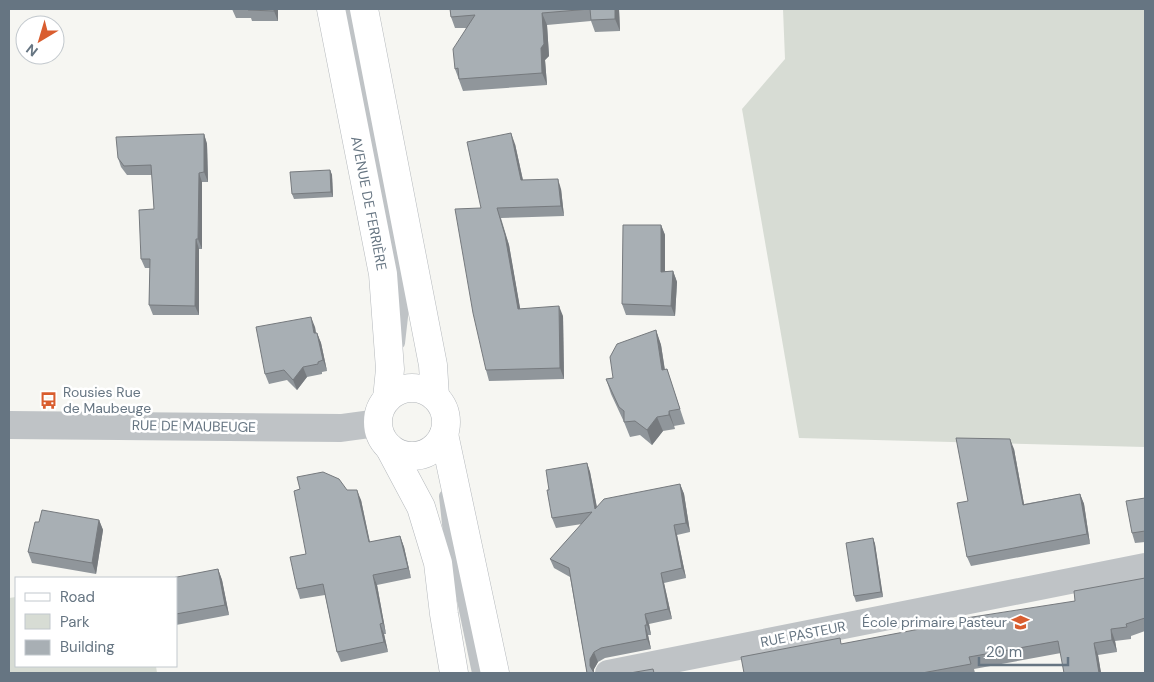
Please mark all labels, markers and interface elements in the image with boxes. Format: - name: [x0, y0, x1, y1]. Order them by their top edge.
- north arrow: [15, 15, 65, 65]
- text: N: [22, 40, 42, 60]
- street label: AVENUE DE FERRIÈRE: [347, 135, 391, 272]
- place label: Rousies Rue de Maubeuge: [63, 383, 151, 417]
- bus stop icon: Rousies Rue de Maubeuge: [39, 390, 59, 410]
- street label: RUE DE MAUBEUGE: [132, 416, 256, 436]
- legend: [15, 577, 178, 667]
- text: Road: [60, 587, 95, 607]
- text: Park: [60, 612, 90, 632]
- school or university icon: École primaire Pasteur: [1011, 612, 1031, 632]
- place label: École primaire Pasteur: [862, 613, 1007, 631]
- street label: RUE PASTEUR: [759, 617, 847, 651]
- scale bar: [979, 634, 1068, 666]
- text: Building: [60, 637, 115, 657]
- text: 20 m: [986, 642, 1022, 662]

